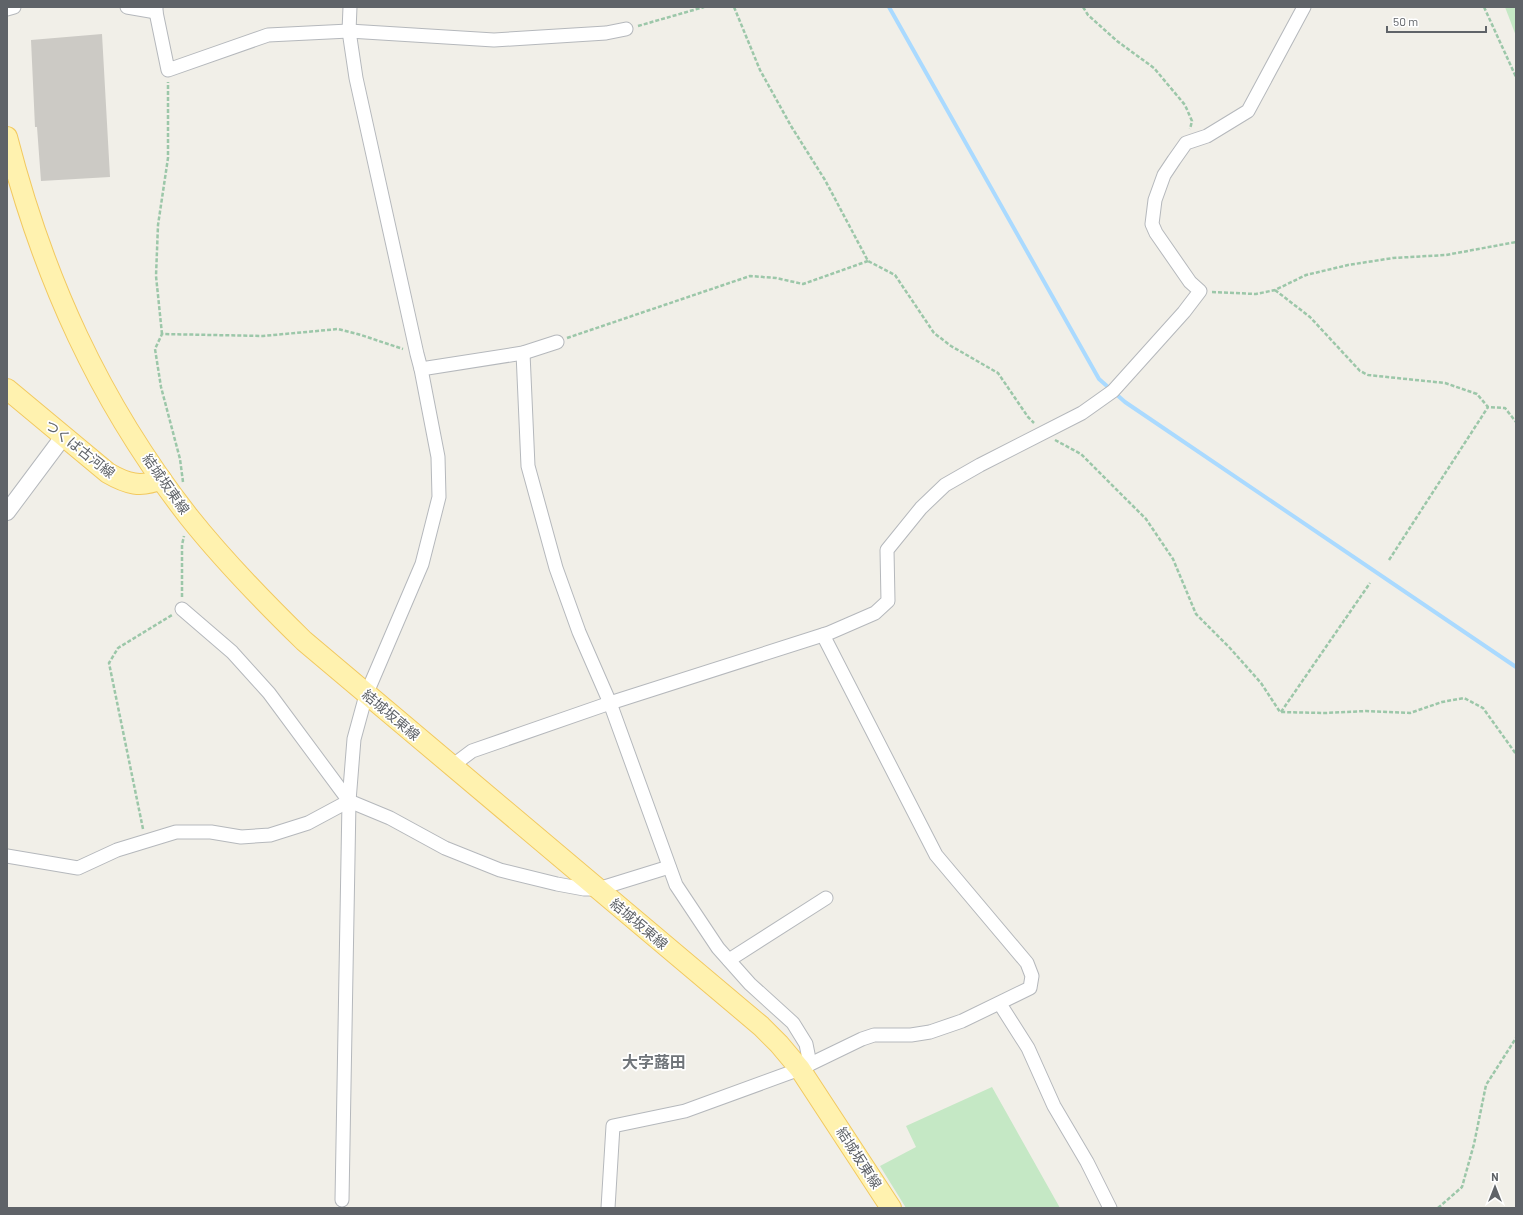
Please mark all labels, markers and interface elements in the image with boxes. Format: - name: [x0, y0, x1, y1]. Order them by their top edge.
- scale bar: [1387, 8, 1486, 34]
- text: 50 m: [1393, 14, 1418, 28]
- street label: つくば古河線: [42, 416, 119, 481]
- street label: 結城坂東線: [139, 450, 193, 517]
- street label: 結城坂東線: [359, 686, 424, 744]
- street label: 結城坂東線: [607, 895, 672, 953]
- district label: 大字蕗田: [622, 1052, 686, 1071]
- street label: 結城坂東線: [833, 1124, 886, 1192]
- north arrow: [1475, 1167, 1515, 1207]
- text: N: [1491, 1170, 1499, 1183]

